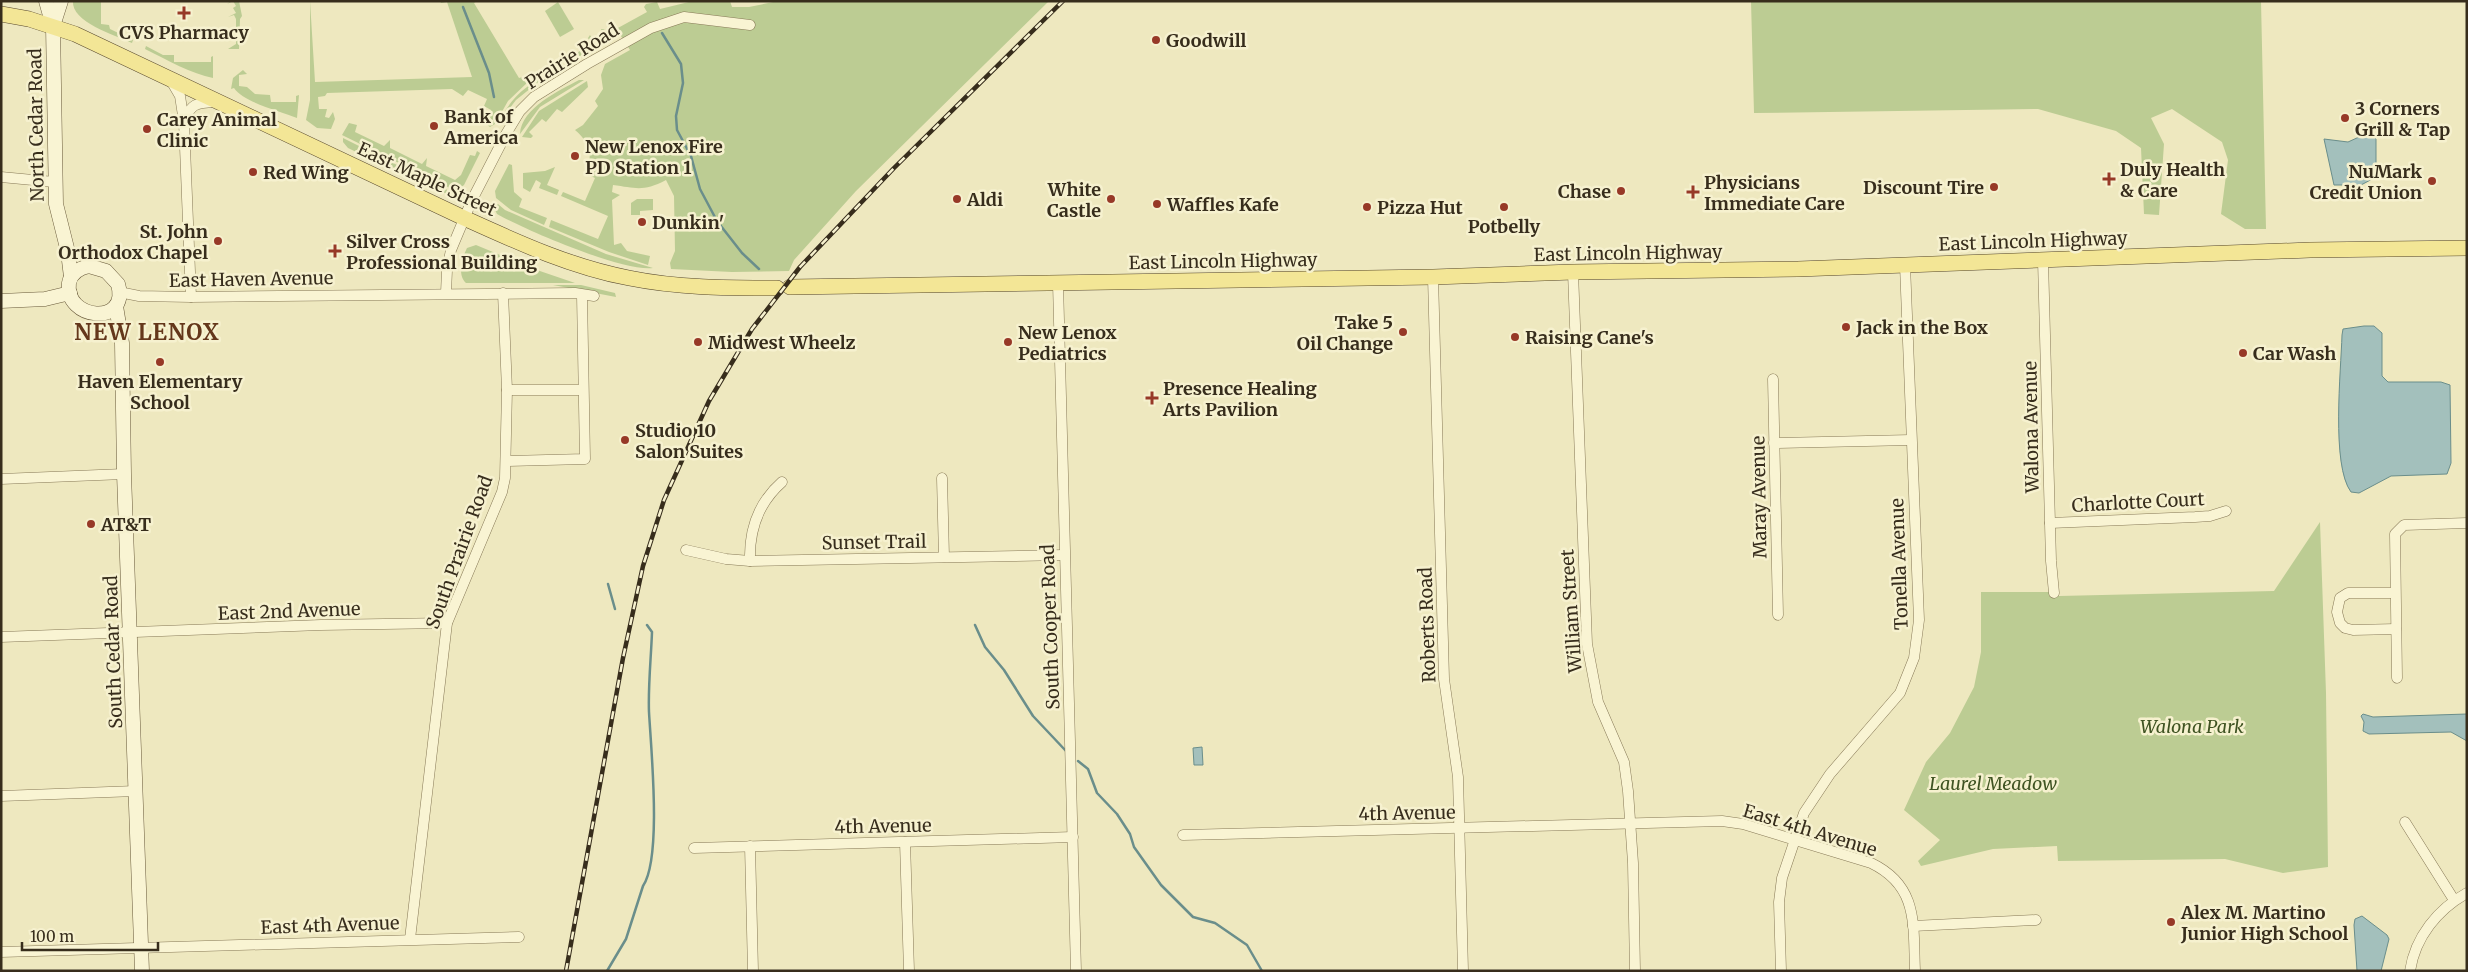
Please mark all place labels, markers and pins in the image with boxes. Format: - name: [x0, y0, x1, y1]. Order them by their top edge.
- marker: CVS Pharmacy: [178, 7, 190, 19]
- place label: CVS Pharmacy: [119, 21, 249, 44]
- place label: Goodwill: [1166, 29, 1246, 52]
- marker: Goodwill: [1150, 34, 1162, 46]
- place label: 3 Corners Grill & Tap: [2355, 97, 2450, 141]
- place label: Bank of America: [443, 105, 518, 149]
- place label: Carey Animal Clinic: [157, 108, 277, 152]
- marker: 3 Corners Grill & Tap: [2339, 112, 2351, 124]
- marker: Bank of America: [428, 120, 440, 132]
- marker: Carey Animal Clinic: [141, 123, 153, 135]
- place label: New Lenox Fire PD Station 1: [585, 135, 723, 179]
- marker: New Lenox Fire PD Station 1: [569, 150, 581, 162]
- place label: Duly Health & Care: [2120, 158, 2225, 202]
- place label: NuMark Credit Union: [2310, 160, 2422, 204]
- place label: Red Wing: [263, 161, 349, 184]
- marker: Red Wing: [247, 166, 259, 178]
- place label: Physicians Immediate Care: [1704, 171, 1845, 215]
- marker: Duly Health & Care: [2102, 172, 2116, 186]
- marker: NuMark Credit Union: [2426, 175, 2438, 187]
- place label: Discount Tire: [1863, 176, 1984, 199]
- place label: White Castle: [1047, 178, 1101, 222]
- place label: Chase: [1558, 180, 1611, 203]
- marker: Discount Tire: [1988, 181, 2000, 193]
- marker: Chase: [1615, 185, 1627, 197]
- marker: Physicians Immediate Care: [1686, 185, 1700, 199]
- place label: Aldi: [966, 188, 1003, 211]
- marker: Aldi: [951, 193, 963, 205]
- marker: White Castle: [1105, 193, 1117, 205]
- place label: Waffles Kafe: [1166, 193, 1279, 216]
- place label: Pizza Hut: [1377, 196, 1463, 219]
- marker: Waffles Kafe: [1151, 198, 1163, 210]
- marker: Pizza Hut: [1361, 201, 1373, 213]
- marker: Potbelly: [1498, 201, 1510, 213]
- place label: Dunkin': [652, 211, 724, 234]
- place label: Potbelly: [1468, 215, 1541, 238]
- marker: Dunkin': [636, 216, 648, 228]
- place label: St. John Orthodox Chapel: [58, 220, 208, 264]
- place label: Silver Cross Professional Building: [346, 230, 537, 274]
- marker: St. John Orthodox Chapel: [212, 235, 224, 247]
- marker: Silver Cross Professional Building: [328, 244, 342, 258]
- place label: Take 5 Oil Change: [1297, 311, 1393, 355]
- place label: Jack in the Box: [1855, 316, 1988, 339]
- place label: New Lenox Pediatrics: [1018, 321, 1117, 365]
- marker: Jack in the Box: [1840, 321, 1852, 333]
- marker: Take 5 Oil Change: [1397, 326, 1409, 338]
- place label: Raising Cane's: [1525, 326, 1654, 349]
- place label: Midwest Wheelz: [708, 331, 856, 354]
- marker: Raising Cane's: [1509, 331, 1521, 343]
- marker: Midwest Wheelz: [692, 336, 704, 348]
- marker: New Lenox Pediatrics: [1002, 336, 1014, 348]
- place label: Car Wash: [2253, 342, 2336, 365]
- marker: Car Wash: [2237, 347, 2249, 359]
- marker: Haven Elementary School: [154, 356, 166, 368]
- place label: Haven Elementary School: [78, 370, 243, 414]
- place label: Presence Healing Arts Pavilion: [1162, 377, 1317, 421]
- marker: Presence Healing Arts Pavilion: [1145, 391, 1159, 405]
- place label: Studio 10 Salon Suites: [635, 419, 743, 463]
- marker: Studio 10 Salon Suites: [619, 434, 631, 446]
- place label: AT&T: [100, 513, 151, 536]
- marker: AT&T: [85, 518, 97, 530]
- place label: Alex M. Martino Junior High School: [2180, 901, 2348, 945]
- marker: Alex M. Martino Junior High School: [2165, 916, 2177, 928]

